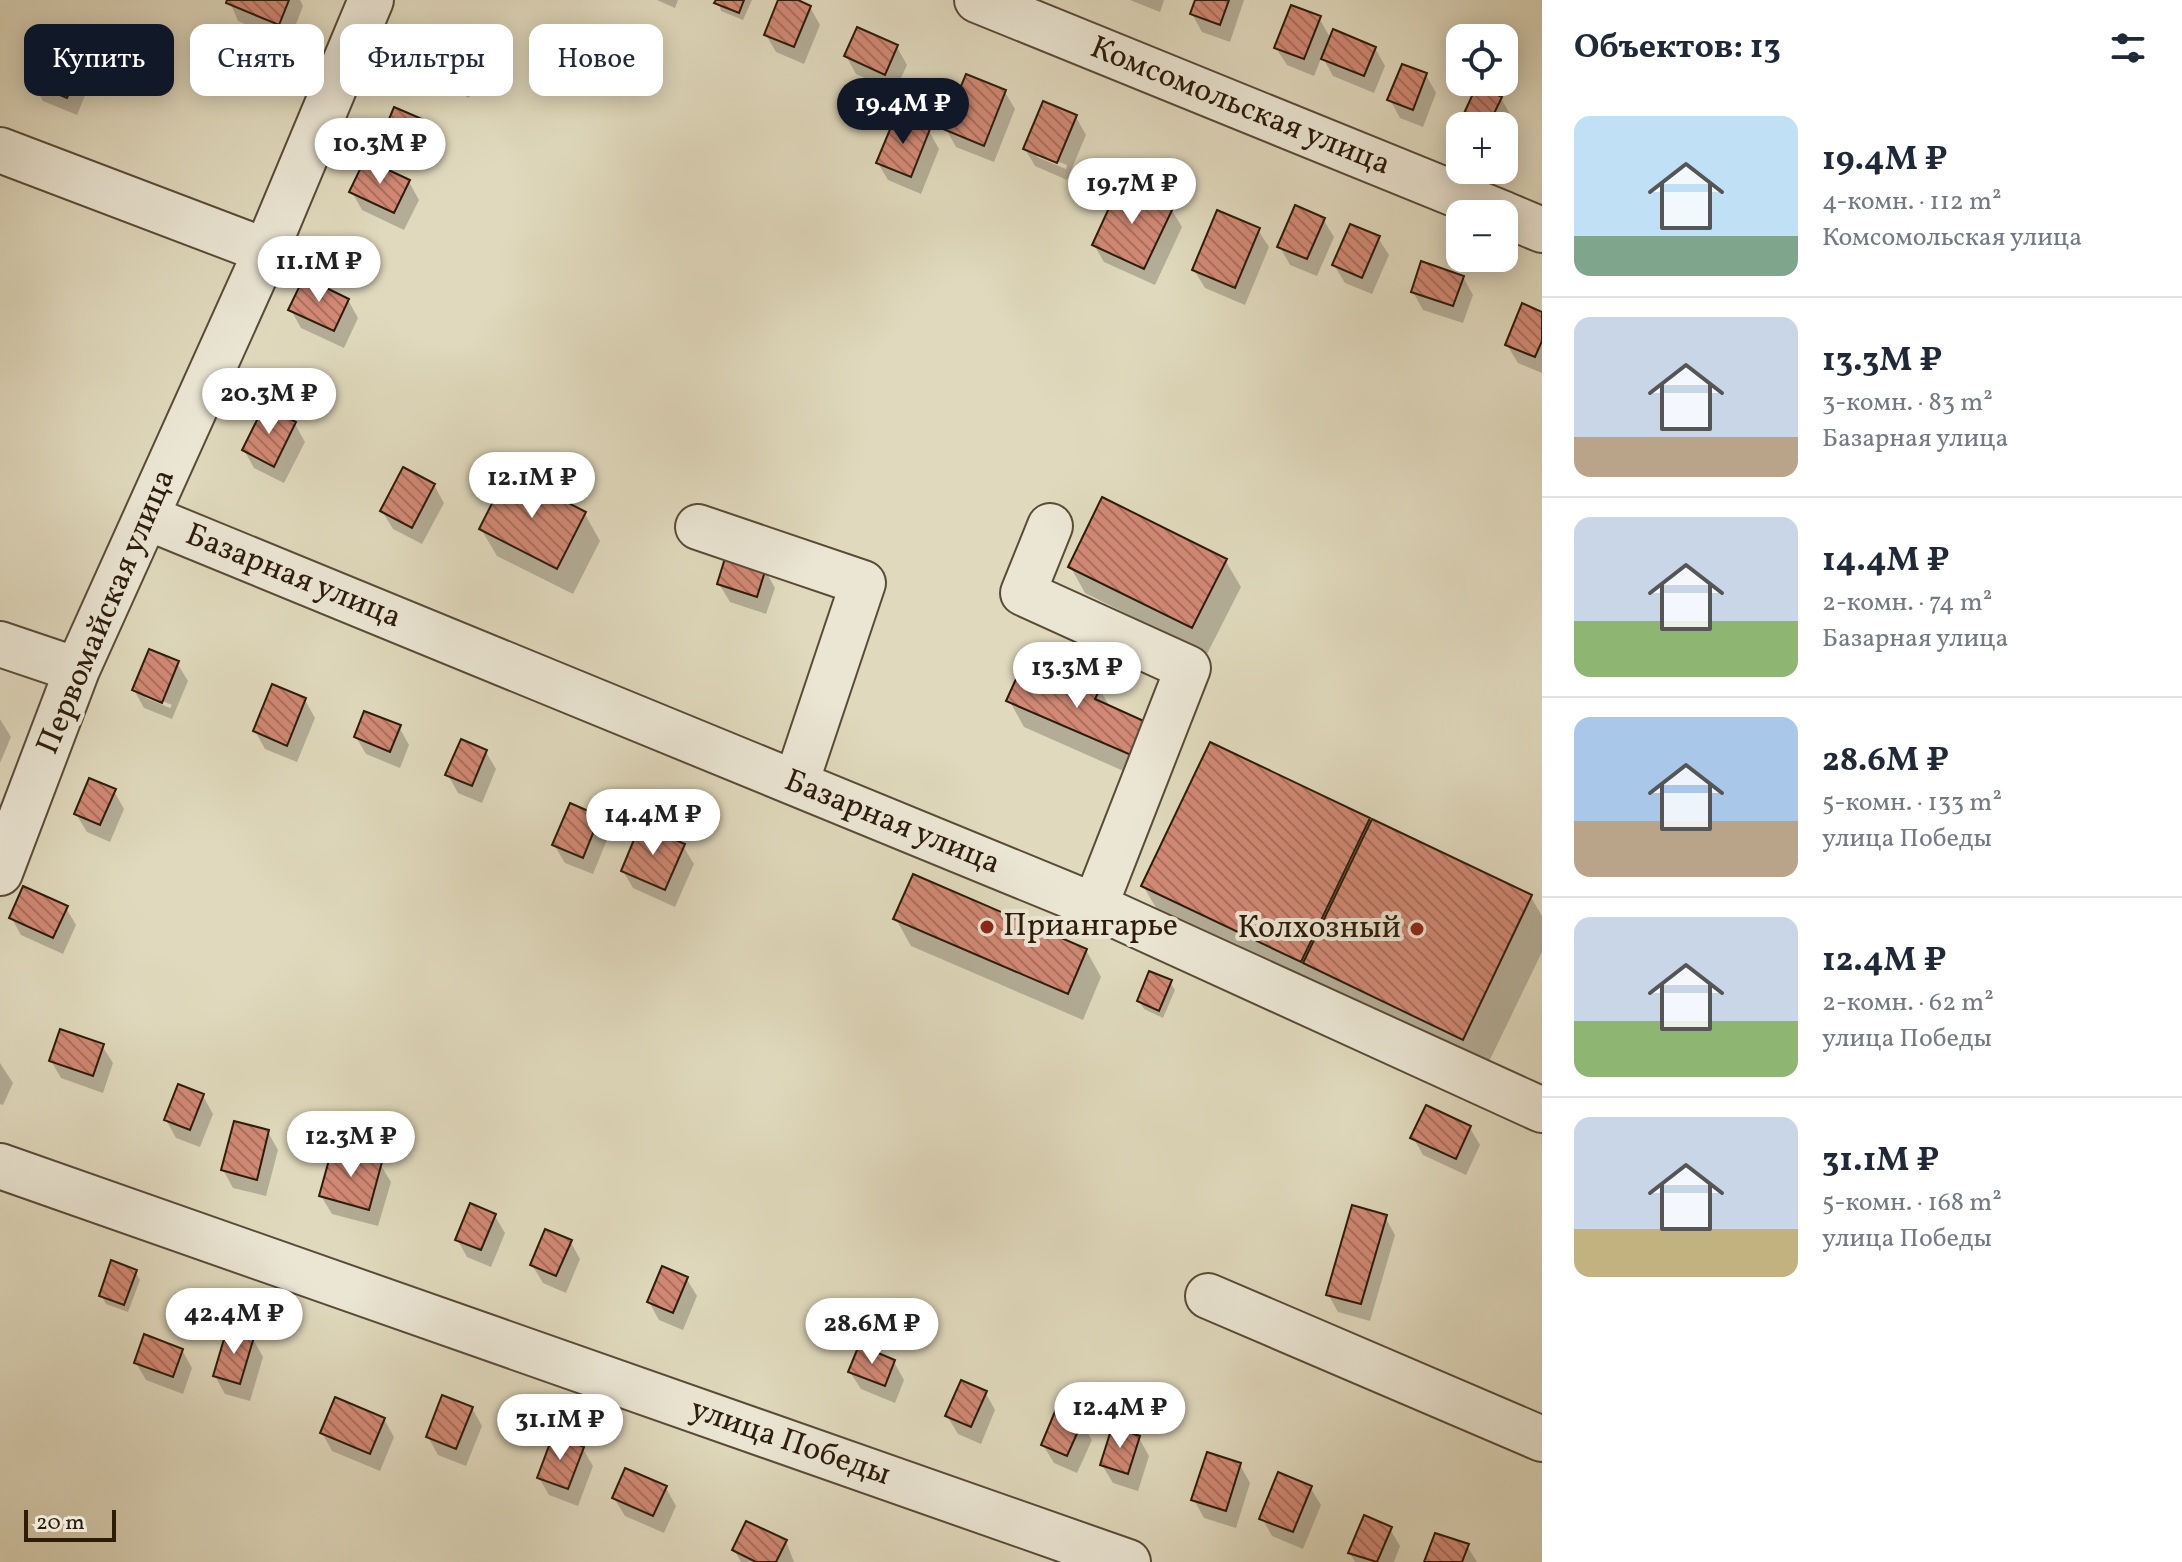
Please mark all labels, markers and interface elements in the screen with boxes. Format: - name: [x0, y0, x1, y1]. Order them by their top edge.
- chip: Купить: [24, 24, 174, 96]
- chip: Снять: [190, 24, 324, 96]
- chip: Фильтры: [340, 24, 513, 96]
- chip: Новое: [529, 24, 663, 96]
- map controls: [1446, 24, 1518, 272]
- button: locate: [1446, 24, 1518, 96]
- text: Объектов: 13: [1574, 25, 1781, 72]
- icon: filters: [2106, 26, 2150, 70]
- street label: Комсомольская улица: [1083, 27, 1397, 187]
- pin: 19.4M ₽: [829, 78, 977, 146]
- text: 19.4M ₽: [855, 86, 951, 122]
- button: +: [1446, 112, 1518, 184]
- pin: 10.3M ₽: [306, 118, 454, 186]
- text: 10.3M ₽: [333, 126, 427, 162]
- text: 19.4M ₽: [1822, 137, 1948, 184]
- icon: home: [1638, 148, 1734, 244]
- pin: 19.7M ₽: [1058, 158, 1206, 226]
- text: 19.7M ₽: [1086, 166, 1178, 202]
- text: 4-комн. · 112 m²: [1822, 184, 2002, 220]
- button: −: [1446, 200, 1518, 272]
- text: Комсомольская улица: [1822, 220, 2082, 256]
- pin: 11.1M ₽: [245, 236, 393, 304]
- text: 11.1M ₽: [276, 244, 362, 280]
- text: 13.3M ₽: [1822, 338, 1942, 385]
- icon: home: [1638, 349, 1734, 445]
- pin: 20.3M ₽: [195, 368, 343, 436]
- text: 20.3M ₽: [220, 376, 318, 412]
- text: 3-комн. · 83 m²: [1822, 385, 1993, 421]
- text: Базарная улица: [1822, 421, 2008, 457]
- pin: 12.1M ₽: [458, 452, 606, 520]
- text: 12.1M ₽: [487, 460, 577, 496]
- street label: Первомайская улица: [27, 463, 187, 761]
- street label: Базарная улица: [178, 514, 408, 640]
- text: 14.4M ₽: [1822, 538, 1950, 585]
- icon: home: [1638, 549, 1734, 645]
- text: 2-комн. · 74 m²: [1822, 585, 1992, 621]
- text: Базарная улица: [1822, 621, 2008, 657]
- pin: 13.3M ₽: [1003, 642, 1151, 710]
- text: 13.3M ₽: [1031, 650, 1123, 686]
- text: 28.6M ₽: [1822, 738, 1949, 785]
- icon: home: [1638, 749, 1734, 845]
- street label: Базарная улица: [777, 760, 1007, 886]
- text: 5-комн. · 133 m²: [1822, 785, 2002, 821]
- pin: 14.4M ₽: [579, 789, 727, 857]
- text: 14.4M ₽: [604, 797, 702, 833]
- text: улица Победы: [1822, 821, 1992, 857]
- place label: Приангарье: [1003, 905, 1178, 949]
- place label: Колхозный: [1238, 907, 1401, 951]
- marker: Приангарье: [978, 918, 996, 936]
- marker: Колхозный: [1408, 920, 1426, 938]
- text: 12.4M ₽: [1822, 938, 1947, 985]
- icon: home: [1638, 949, 1734, 1045]
- text: 2-комн. · 62 m²: [1822, 985, 1994, 1021]
- text: улица Победы: [1822, 1021, 1992, 1057]
- pin: 12.3M ₽: [277, 1111, 425, 1179]
- text: 12.3M ₽: [305, 1119, 397, 1155]
- text: 31.1M ₽: [1822, 1138, 1939, 1185]
- icon: home: [1638, 1149, 1734, 1245]
- text: 5-комн. · 168 m²: [1822, 1185, 2002, 1221]
- text: улица Победы: [1822, 1221, 1992, 1257]
- pin: 42.4M ₽: [160, 1288, 308, 1356]
- text: 42.4M ₽: [184, 1296, 284, 1332]
- pin: 28.6M ₽: [798, 1298, 946, 1366]
- text: 28.6M ₽: [823, 1306, 921, 1342]
- pin: 12.4M ₽: [1046, 1382, 1194, 1450]
- street label: улица Победы: [684, 1388, 896, 1498]
- text: 12.4M ₽: [1072, 1390, 1168, 1426]
- pin: 31.1M ₽: [486, 1394, 634, 1462]
- text: 31.1M ₽: [515, 1402, 605, 1438]
- scale bar: [24, 1506, 116, 1542]
- text: 20 m: [36, 1508, 85, 1539]

